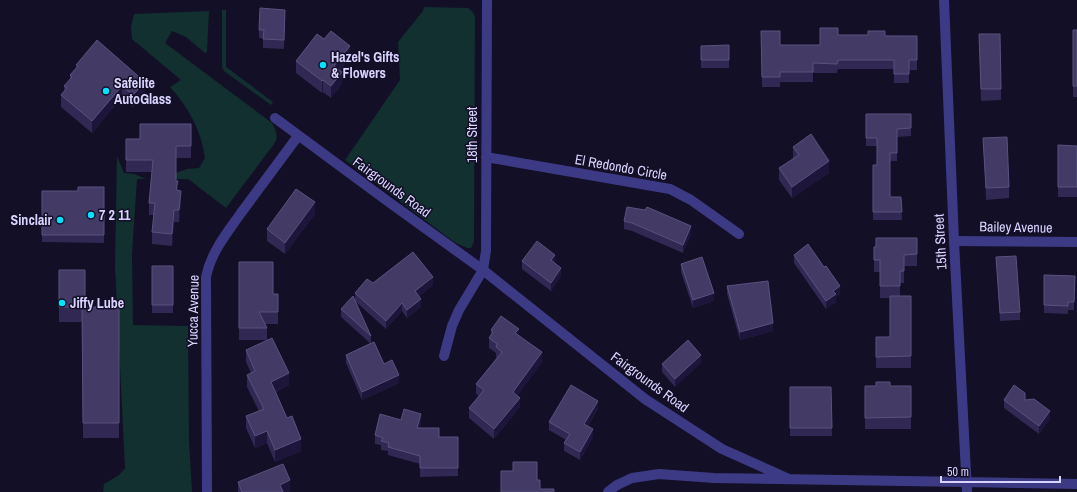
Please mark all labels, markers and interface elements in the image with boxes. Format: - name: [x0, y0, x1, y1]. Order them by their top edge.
- place label: Hazel's Gifts & Flowers: [331, 48, 399, 82]
- marker: Hazel's Gifts & Flowers: [318, 60, 328, 70]
- place label: Safelite AutoGlass: [114, 74, 171, 108]
- marker: Safelite AutoGlass: [101, 86, 111, 96]
- street label: 18th Street: [463, 107, 481, 163]
- street label: El Redondo Circle: [574, 150, 668, 184]
- street label: Fairgrounds Road: [350, 153, 434, 221]
- place label: 7 2 11: [99, 206, 131, 224]
- marker: 7 2 11: [86, 210, 96, 220]
- place label: Sinclair: [11, 211, 53, 229]
- street label: 15th Street: [930, 213, 950, 271]
- marker: Sinclair: [55, 215, 65, 225]
- street label: Bailey Avenue: [979, 217, 1053, 237]
- street label: Yucca Avenue: [183, 275, 203, 347]
- place label: Jiffy Lube: [70, 294, 124, 312]
- marker: Jiffy Lube: [57, 298, 67, 308]
- street label: Fairgrounds Road: [608, 348, 692, 416]
- scale bar: [941, 458, 1060, 484]
- text: 50 m: [947, 464, 969, 480]

